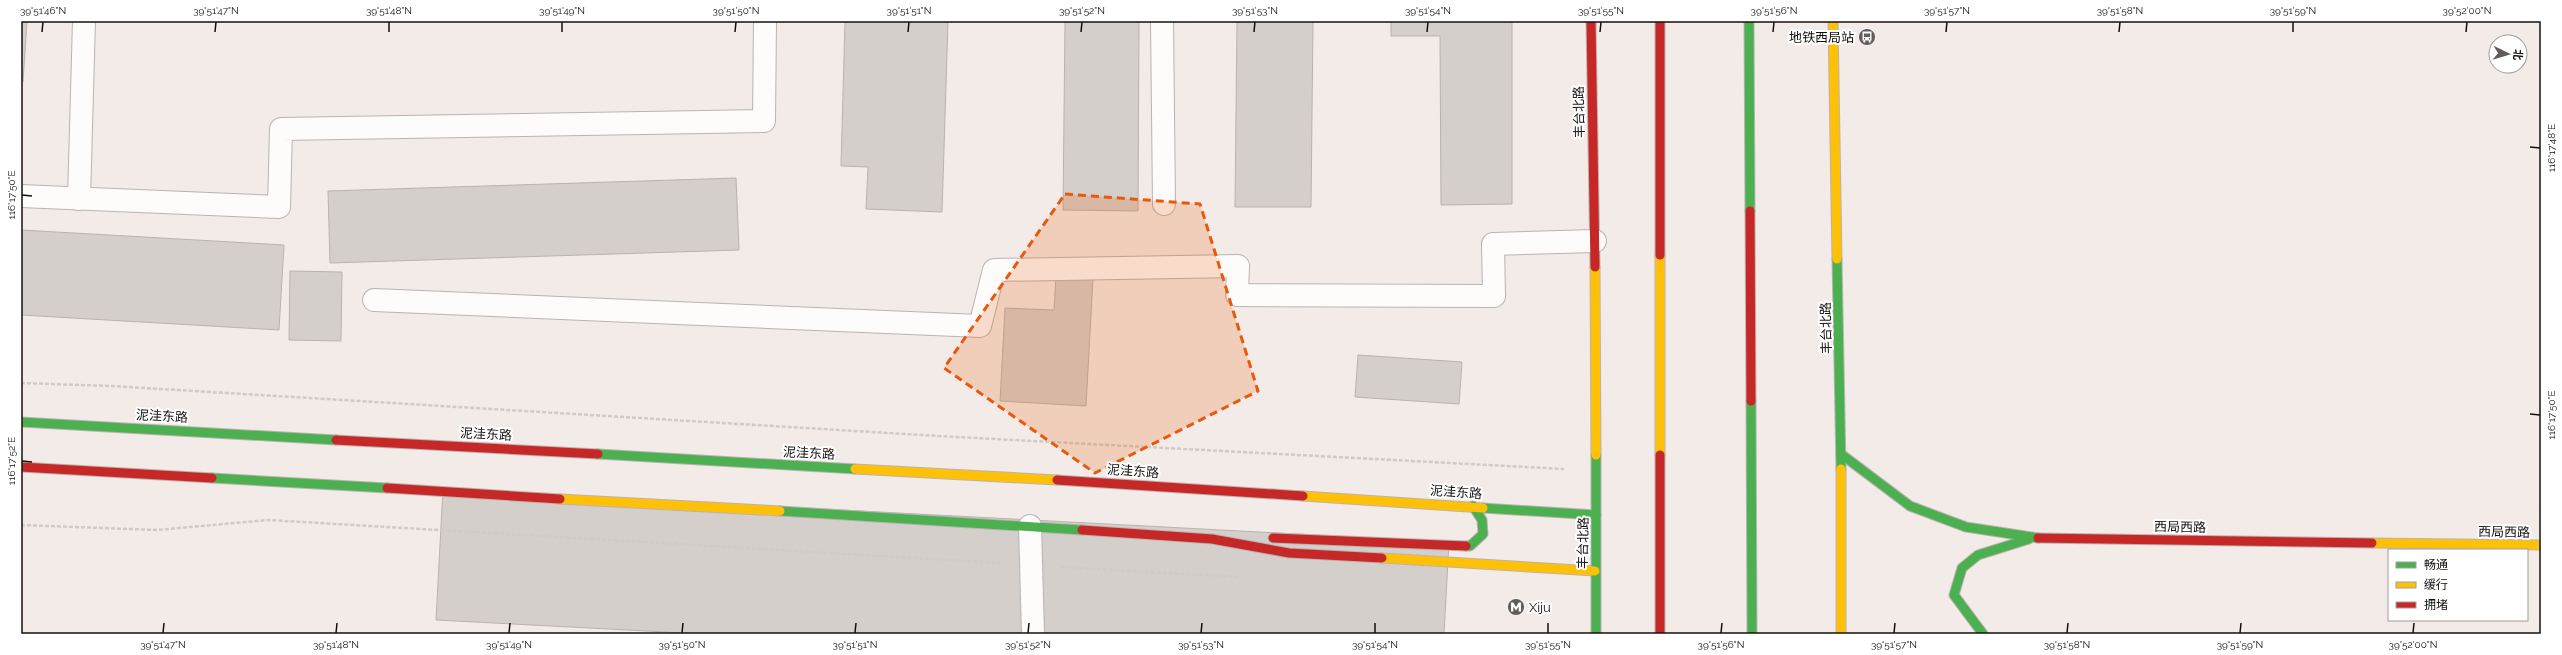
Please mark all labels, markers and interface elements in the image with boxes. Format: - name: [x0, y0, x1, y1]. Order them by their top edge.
- text: 39°51'46"N: [20, 5, 66, 16]
- text: 39°51'47"N: [193, 5, 239, 16]
- text: 39°51'48"N: [366, 5, 412, 16]
- text: 39°51'49"N: [539, 5, 585, 16]
- text: 39°51'50"N: [713, 5, 759, 16]
- text: 39°51'51"N: [887, 5, 931, 16]
- text: 39°51'52"N: [1059, 5, 1105, 16]
- text: 39°51'53"N: [1232, 5, 1278, 16]
- text: 39°51'54"N: [1405, 5, 1451, 16]
- text: 39°51'55"N: [1578, 5, 1624, 16]
- text: 39°51'56"N: [1751, 5, 1797, 16]
- text: 39°51'57"N: [1924, 5, 1970, 16]
- text: 39°51'58"N: [2097, 5, 2143, 16]
- text: 39°51'59"N: [2270, 5, 2316, 16]
- text: 39°52'00"N: [2443, 5, 2491, 16]
- bus stop icon: 地铁西局站: [1857, 27, 1877, 47]
- place label: 地铁西局站: [1789, 30, 1854, 45]
- north arrow: [2488, 34, 2528, 74]
- text: 北: [2511, 49, 2524, 61]
- street label: 丰台北路: [1571, 86, 1587, 138]
- text: 116°17'48"E: [2546, 124, 2557, 172]
- text: 116°17'50"E: [6, 170, 17, 220]
- street label: 丰台北路: [1818, 302, 1834, 354]
- text: 116°17'50"E: [2546, 390, 2557, 440]
- street label: 泥洼东路: [136, 407, 188, 425]
- street label: 泥洼东路: [460, 425, 512, 443]
- text: 116°17'52"E: [6, 437, 17, 485]
- street label: 泥洼东路: [783, 444, 835, 462]
- street label: 泥洼东路: [1107, 462, 1159, 480]
- street label: 泥洼东路: [1430, 483, 1482, 501]
- street label: 丰台北路: [1575, 517, 1591, 569]
- street label: 西局西路: [2154, 519, 2206, 535]
- street label: 西局西路: [2478, 524, 2530, 540]
- legend: [2388, 549, 2528, 621]
- text: 畅通: [2424, 558, 2448, 572]
- text: 缓行: [2424, 578, 2448, 592]
- metro station icon: Xiju: [1506, 597, 1526, 617]
- text: 拥堵: [2424, 598, 2448, 612]
- place label: Xiju: [1529, 600, 1551, 615]
- text: 39°51'47"N: [140, 639, 186, 650]
- text: 39°51'48"N: [313, 639, 359, 650]
- text: 39°51'49"N: [486, 639, 532, 650]
- text: 39°51'50"N: [659, 639, 705, 650]
- text: 39°51'51"N: [833, 639, 877, 650]
- text: 39°51'52"N: [1005, 639, 1051, 650]
- text: 39°51'53"N: [1178, 639, 1224, 650]
- text: 39°51'54"N: [1352, 639, 1398, 650]
- text: 39°51'55"N: [1525, 639, 1571, 650]
- text: 39°51'56"N: [1698, 639, 1744, 650]
- text: 39°51'57"N: [1871, 639, 1917, 650]
- text: 39°51'58"N: [2044, 639, 2090, 650]
- text: 39°51'59"N: [2217, 639, 2263, 650]
- text: 39°52'00"N: [2389, 639, 2437, 650]

